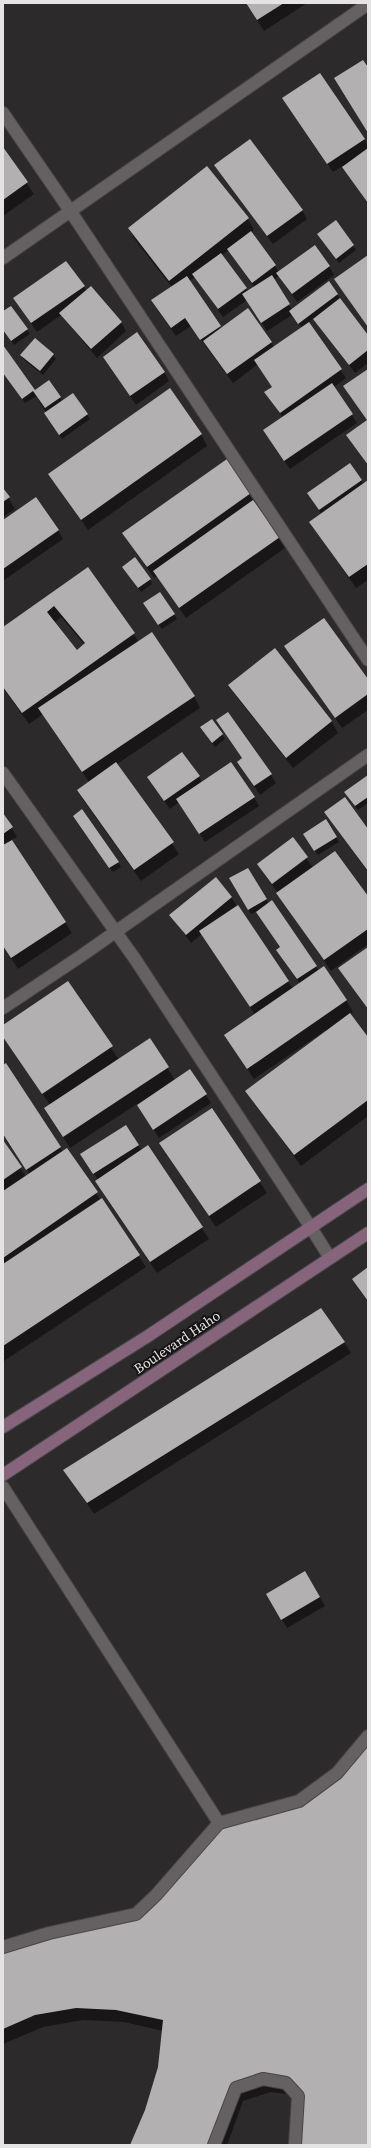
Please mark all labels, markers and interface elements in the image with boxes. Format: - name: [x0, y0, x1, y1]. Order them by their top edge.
- street label: Boulevard Haho: [130, 1305, 225, 1378]

